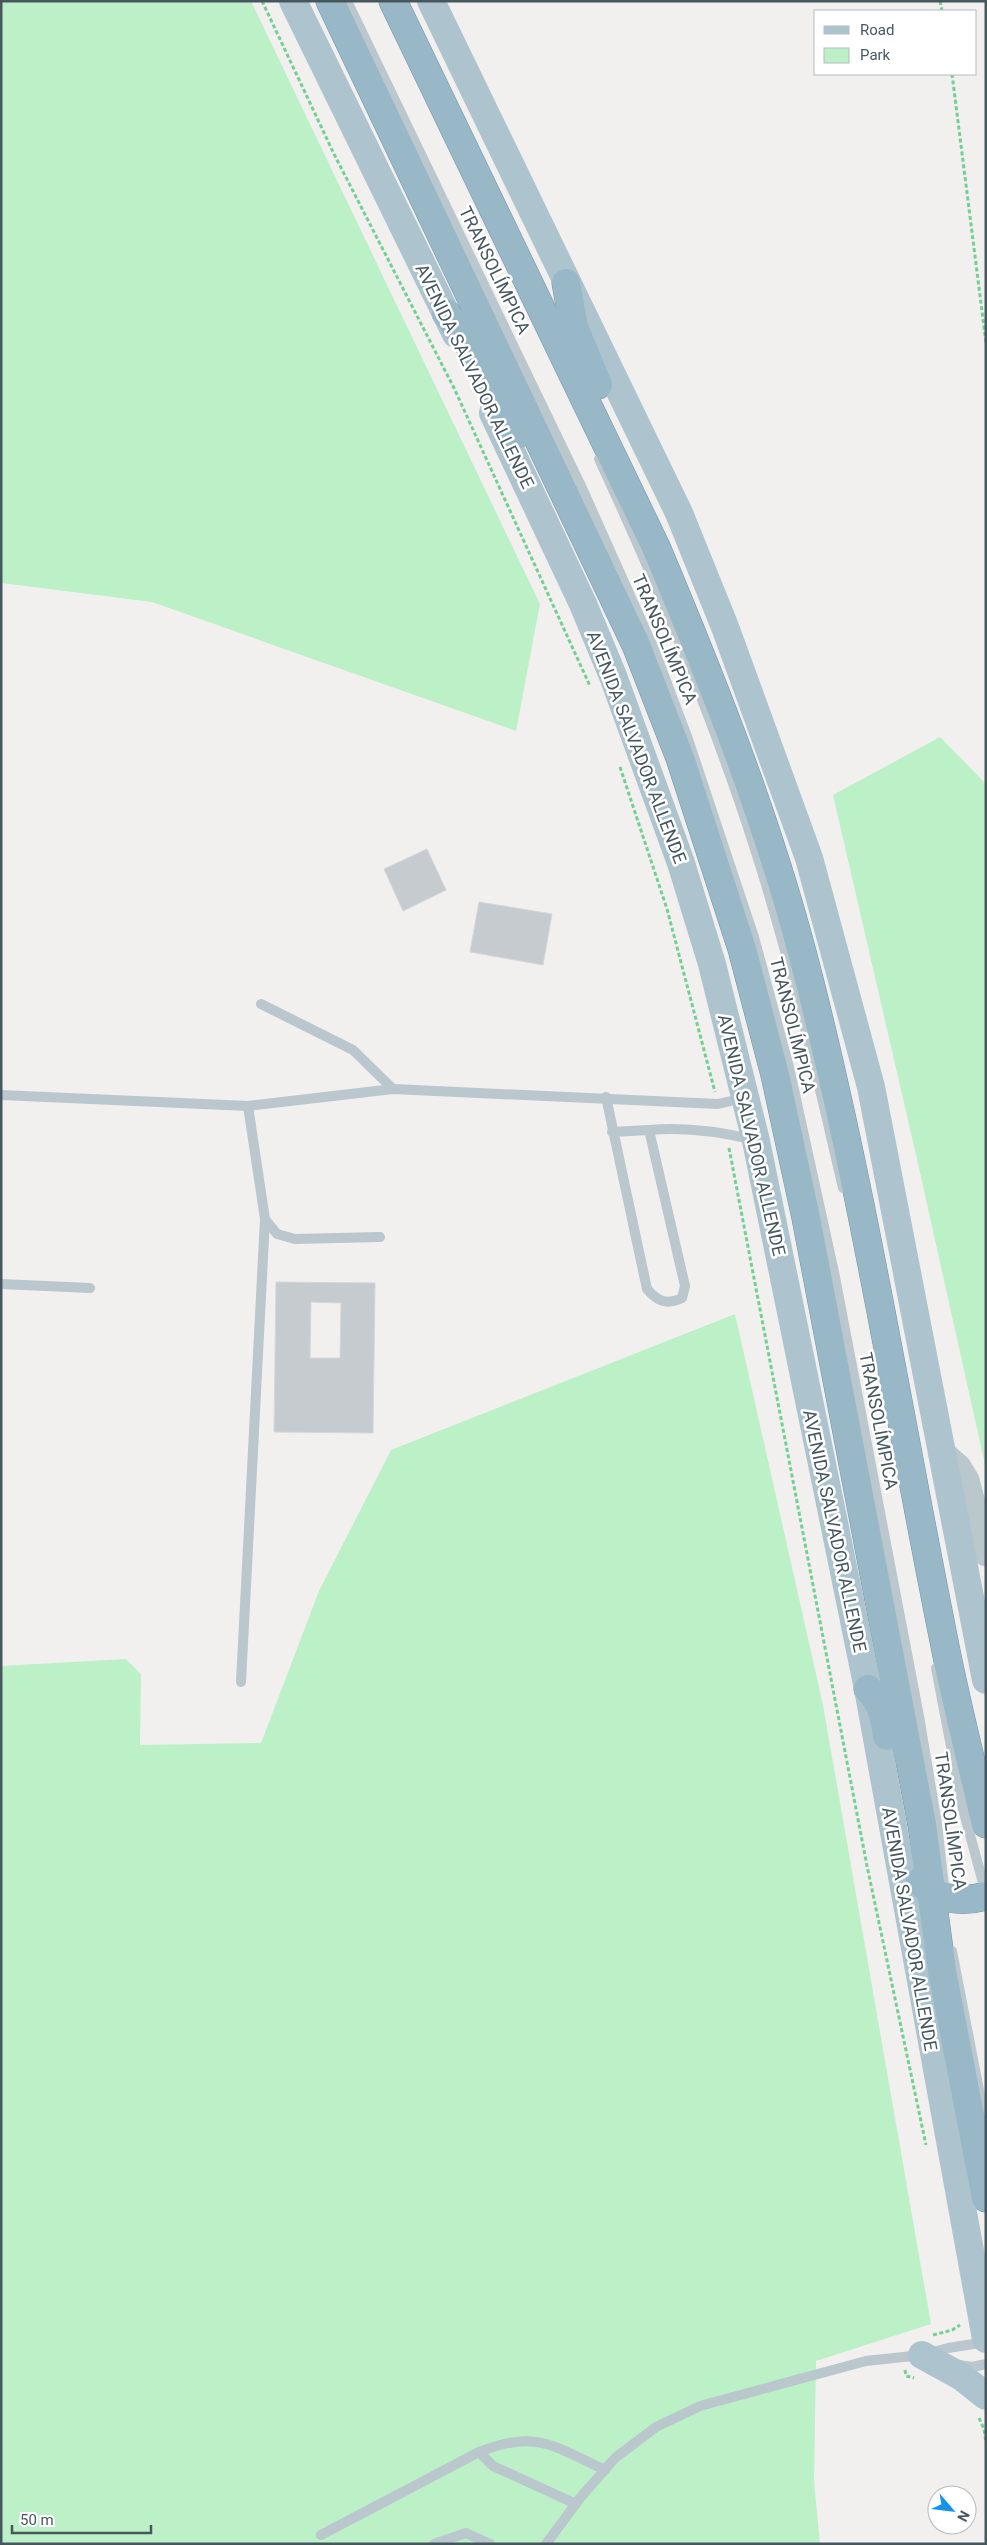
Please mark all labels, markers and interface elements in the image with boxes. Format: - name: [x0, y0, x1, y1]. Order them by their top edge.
- legend: [814, 10, 977, 75]
- text: Road: [860, 21, 894, 39]
- text: Park: [860, 46, 891, 64]
- street label: TRANSOLÍMPICA: [455, 203, 535, 338]
- street label: AVENIDA SALVADOR ALLENDE: [411, 260, 539, 492]
- street label: TRANSOLÍMPICA: [628, 571, 702, 708]
- street label: AVENIDA SALVADOR ALLENDE: [583, 628, 691, 866]
- street label: TRANSOLÍMPICA: [766, 955, 820, 1095]
- street label: AVENIDA SALVADOR ALLENDE: [714, 1012, 790, 1258]
- street label: TRANSOLÍMPICA: [855, 1351, 903, 1492]
- street label: AVENIDA SALVADOR ALLENDE: [799, 1408, 871, 1654]
- street label: TRANSOLÍMPICA: [931, 1750, 971, 1892]
- street label: AVENIDA SALVADOR ALLENDE: [878, 1805, 942, 2053]
- north arrow: [927, 2485, 977, 2535]
- scale bar: [12, 2502, 151, 2534]
- text: N: [954, 2508, 973, 2524]
- text: 50 m: [20, 2511, 54, 2529]

